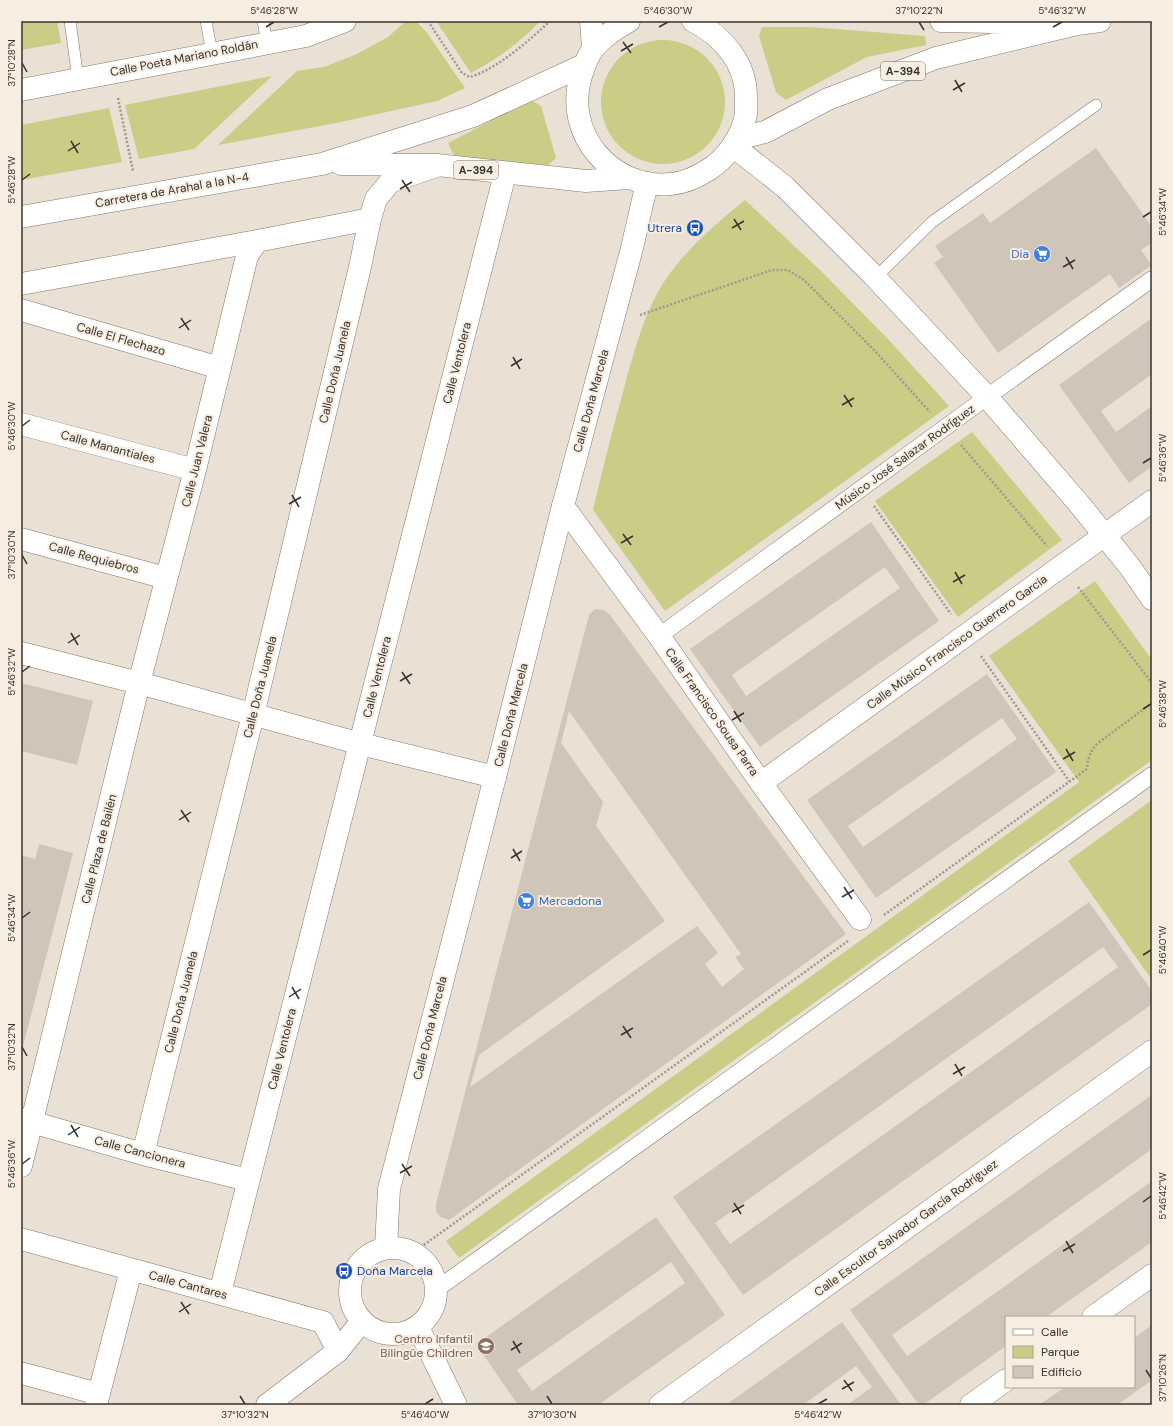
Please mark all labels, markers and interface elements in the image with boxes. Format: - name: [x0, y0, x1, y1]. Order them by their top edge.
- text: 5°46'28"W: [250, 4, 298, 17]
- text: 5°46'30"W: [644, 4, 693, 17]
- text: 37°10'22"N: [895, 4, 943, 17]
- text: 5°46'32"W: [1038, 4, 1086, 17]
- street label: Calle Poeta Mariano Roldán: [109, 36, 259, 80]
- text: 37°10'28"N: [5, 39, 18, 87]
- road number: A-394: [881, 62, 925, 80]
- text: 5°46'28"W: [5, 156, 18, 204]
- road number: A-394: [454, 161, 498, 179]
- street label: Carretera de Arahal a la N-4: [94, 169, 250, 211]
- text: 5°46'34"W: [1156, 188, 1169, 236]
- bus stop icon: Utrera: [685, 218, 705, 238]
- place label: Utrera: [647, 220, 682, 236]
- supermarket icon: Dia: [1032, 244, 1052, 264]
- place label: Dia: [1011, 246, 1029, 262]
- street label: Calle El Flechazo: [75, 319, 167, 359]
- street label: Calle Doña Juanela: [315, 319, 355, 425]
- street label: Calle Ventolera: [439, 321, 475, 405]
- street label: Calle Doña Marcela: [570, 348, 612, 454]
- text: 5°46'30"W: [5, 401, 18, 450]
- street label: Músico José Salazar Rodríguez: [832, 401, 978, 513]
- street label: Calle Juan Valera: [178, 413, 216, 509]
- street label: Calle Manantiales: [59, 427, 157, 467]
- text: 5°46'36"W: [1156, 434, 1169, 482]
- text: 37°10'30"N: [5, 531, 18, 579]
- street label: Calle Requiebros: [47, 538, 141, 578]
- street label: Calle Músico Francisco Guerrero García: [864, 571, 1050, 713]
- street label: Calle Doña Juanela: [240, 634, 280, 740]
- street label: Calle Ventolera: [359, 635, 395, 719]
- street label: Calle Francisco Sousa Parra: [662, 645, 762, 779]
- text: 5°46'32"W: [5, 648, 18, 696]
- street label: Calle Doña Marcela: [490, 662, 532, 768]
- text: 5°46'38"W: [1156, 680, 1169, 728]
- street label: Calle Plaza de Bailén: [78, 792, 120, 905]
- supermarket icon: Mercadona: [516, 891, 536, 911]
- place label: Mercadona: [539, 893, 602, 909]
- text: 5°46'34"W: [5, 894, 18, 942]
- text: 5°46'40"W: [1156, 925, 1169, 974]
- street label: Calle Doña Juanela: [161, 949, 201, 1055]
- street label: Calle Doña Marcela: [409, 975, 451, 1081]
- street label: Calle Ventolera: [264, 1007, 300, 1091]
- text: 37°10'32"N: [5, 1023, 18, 1071]
- street label: Calle Cancionera: [93, 1132, 187, 1172]
- text: 5°46'36"W: [5, 1140, 18, 1188]
- street label: Calle Escultor Salvador García Rodríguez: [811, 1156, 1001, 1300]
- text: 5°46'42"W: [1156, 1172, 1169, 1220]
- bus stop icon: Doña Marcela: [334, 1261, 354, 1281]
- place label: Doña Marcela: [357, 1263, 433, 1279]
- street label: Calle Cantares: [147, 1267, 229, 1303]
- legend: [1005, 1316, 1135, 1388]
- text: Calle: [1041, 1324, 1068, 1340]
- place label: Centro Infantil Bilingüe Children: [380, 1331, 473, 1361]
- school or university icon: Centro Infantil Bilingüe Children: [476, 1336, 496, 1356]
- text: Parque: [1041, 1344, 1080, 1360]
- text: 37°10'26"N: [1156, 1354, 1169, 1402]
- text: Edificio: [1041, 1364, 1082, 1380]
- text: 37°10'32"N: [221, 1408, 269, 1421]
- text: 5°46'40"W: [401, 1408, 450, 1421]
- text: 37°10'30"N: [528, 1408, 576, 1421]
- text: 5°46'42"W: [794, 1408, 842, 1421]

